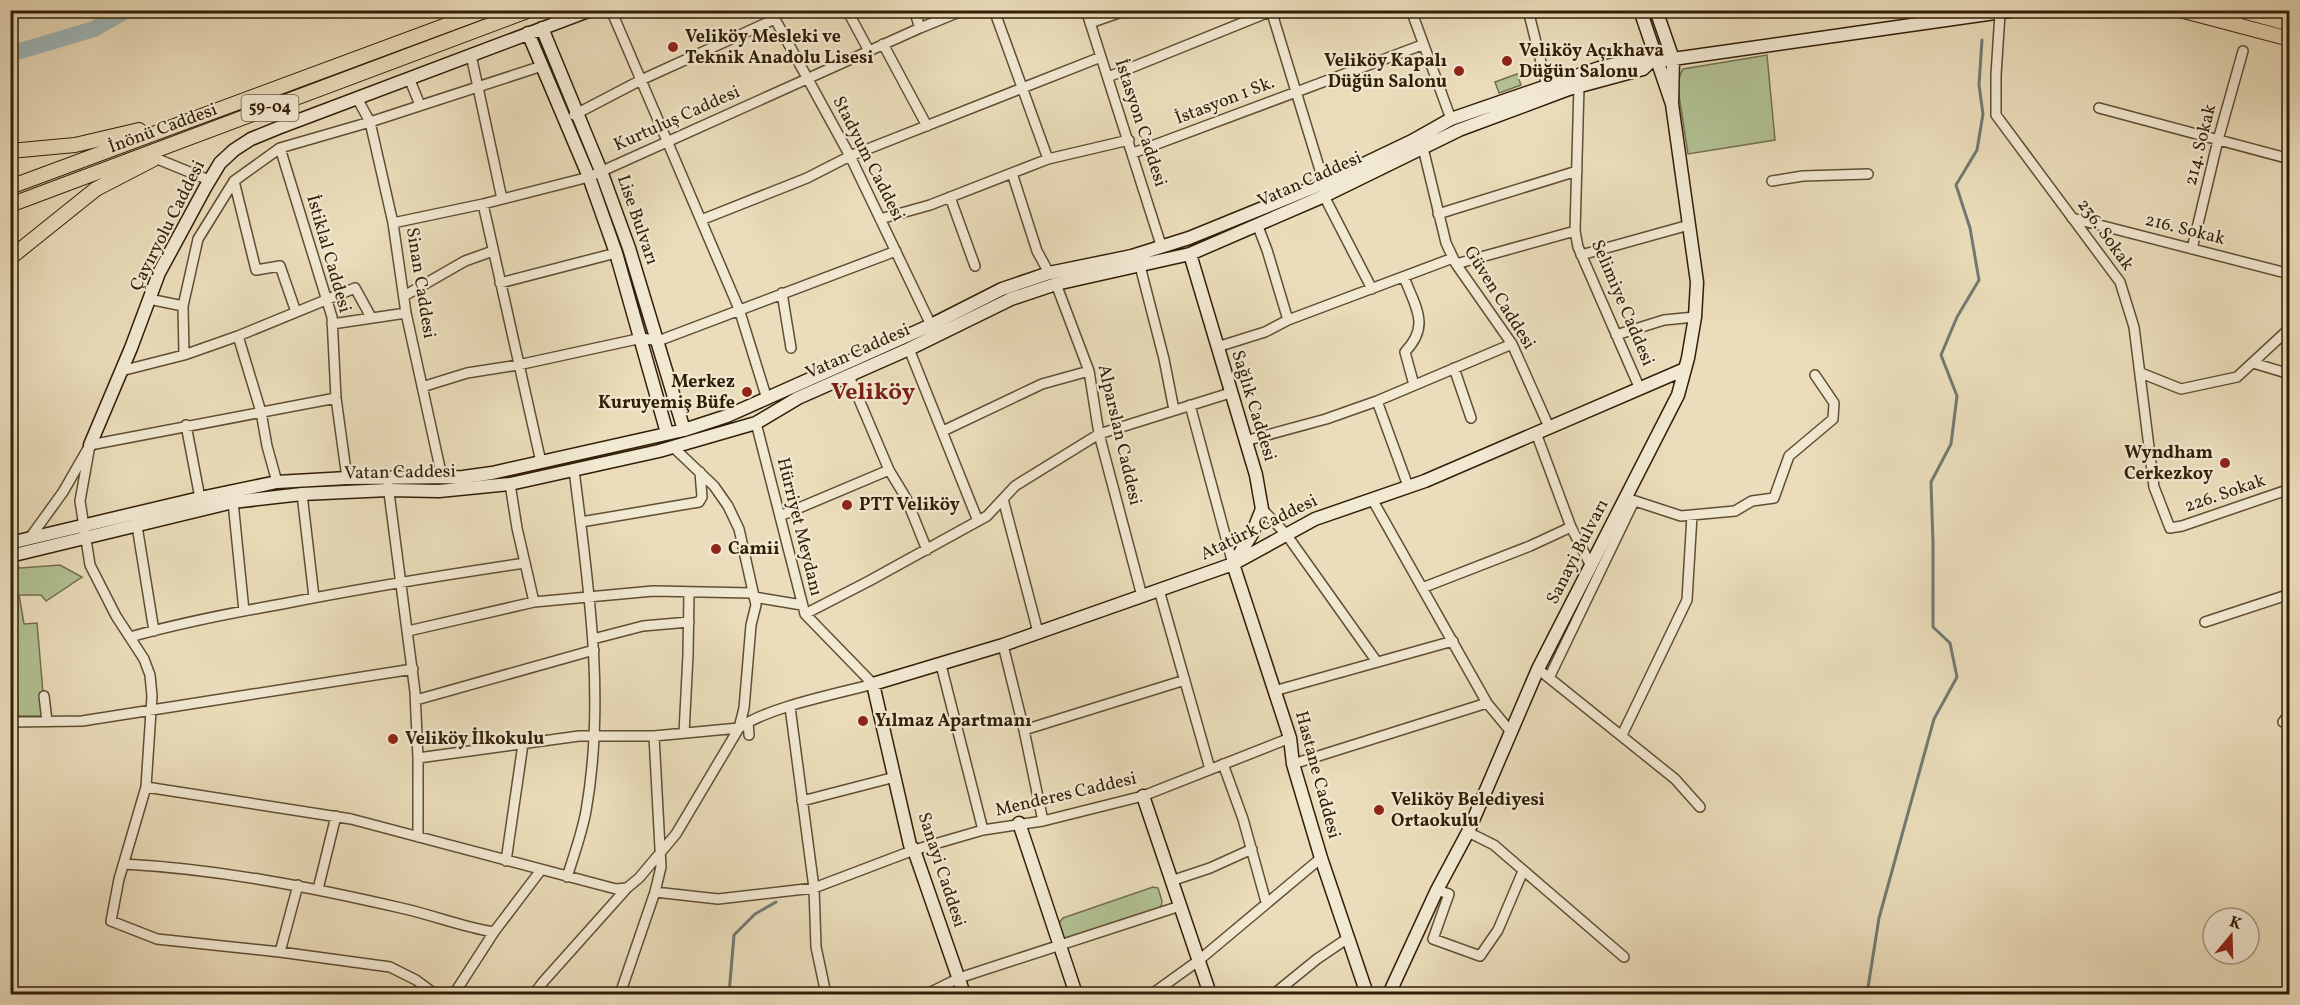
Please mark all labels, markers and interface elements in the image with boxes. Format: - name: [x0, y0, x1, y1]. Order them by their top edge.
- place label: Veliköy Mesleki ve Teknik Anadolu Lisesi: [685, 25, 874, 71]
- place label: Veliköy Açıkhava Düğün Salonu: [1519, 39, 1664, 85]
- marker: Veliköy Mesleki ve Teknik Anadolu Lisesi: [666, 40, 680, 54]
- place label: Veliköy Kapalı Düğün Salonu: [1324, 49, 1447, 95]
- marker: Veliköy Açıkhava Düğün Salonu: [1500, 54, 1514, 68]
- street label: İstasyon Caddesi: [1108, 56, 1172, 190]
- marker: Veliköy Kapalı Düğün Salonu: [1452, 64, 1466, 78]
- street label: İstasyon 1 Sk.: [1172, 71, 1278, 131]
- street label: Kurtuluş Caddesi: [610, 80, 744, 158]
- street label: Stadyum Caddesi: [826, 92, 910, 226]
- road number: 59-04: [242, 95, 298, 121]
- street label: İnönü Caddesi: [105, 98, 221, 160]
- street label: 214. Sokak: [2179, 101, 2223, 188]
- street label: Vatan Caddesi: [1254, 146, 1366, 214]
- street label: Çayıryolu Caddesi: [124, 156, 212, 296]
- street label: Lise Bulvarı: [610, 172, 664, 268]
- street label: İstiklal Caddesi: [299, 192, 357, 316]
- street label: 236. Sokak: [2070, 194, 2140, 276]
- street label: 216. Sokak: [2142, 208, 2228, 252]
- street label: Sinan Caddesi: [399, 226, 441, 340]
- street label: Selimiye Caddesi: [1584, 236, 1660, 370]
- street label: Güven Caddesi: [1457, 241, 1541, 355]
- street label: Vatan Caddesi: [802, 318, 914, 386]
- street label: Sağlık Caddesi: [1224, 347, 1282, 465]
- street label: Alparslan Caddesi: [1091, 362, 1147, 508]
- place label: Merkez Kuruyemiş Büfe: [598, 370, 735, 416]
- district label: Veliköy: [831, 376, 916, 410]
- marker: Merkez Kuruyemiş Büfe: [740, 385, 754, 399]
- place label: Wyndham Cerkezkoy: [2124, 441, 2213, 487]
- street label: Hürriyet Meydanı: [770, 455, 828, 599]
- marker: Wyndham Cerkezkoy: [2218, 456, 2232, 470]
- street label: Vatan Caddesi: [344, 460, 456, 486]
- street label: 226. Sokak: [2181, 468, 2269, 520]
- street label: Atatürk Caddesi: [1196, 489, 1322, 567]
- place label: PTT Veliköy: [859, 493, 960, 518]
- street label: Sanayi Bulvarı: [1541, 495, 1615, 609]
- marker: PTT Veliköy: [840, 498, 854, 512]
- place label: Camii: [728, 537, 780, 562]
- marker: Camii: [709, 542, 723, 556]
- street label: Hastane Caddesi: [1288, 708, 1346, 842]
- place label: Yılmaz Apartmanı: [875, 709, 1032, 734]
- marker: Yılmaz Apartmanı: [856, 714, 870, 728]
- place label: Veliköy İlkokulu: [405, 727, 544, 752]
- marker: Veliköy İlkokulu: [386, 732, 400, 746]
- street label: Menderes Caddesi: [993, 767, 1139, 823]
- place label: Veliköy Belediyesi Ortaokulu: [1391, 788, 1545, 834]
- marker: Veliköy Belediyesi Ortaokulu: [1372, 803, 1386, 817]
- street label: Sanayi Caddesi: [911, 809, 971, 931]
- north arrow: [2201, 906, 2261, 966]
- text: K: [2226, 911, 2245, 936]

